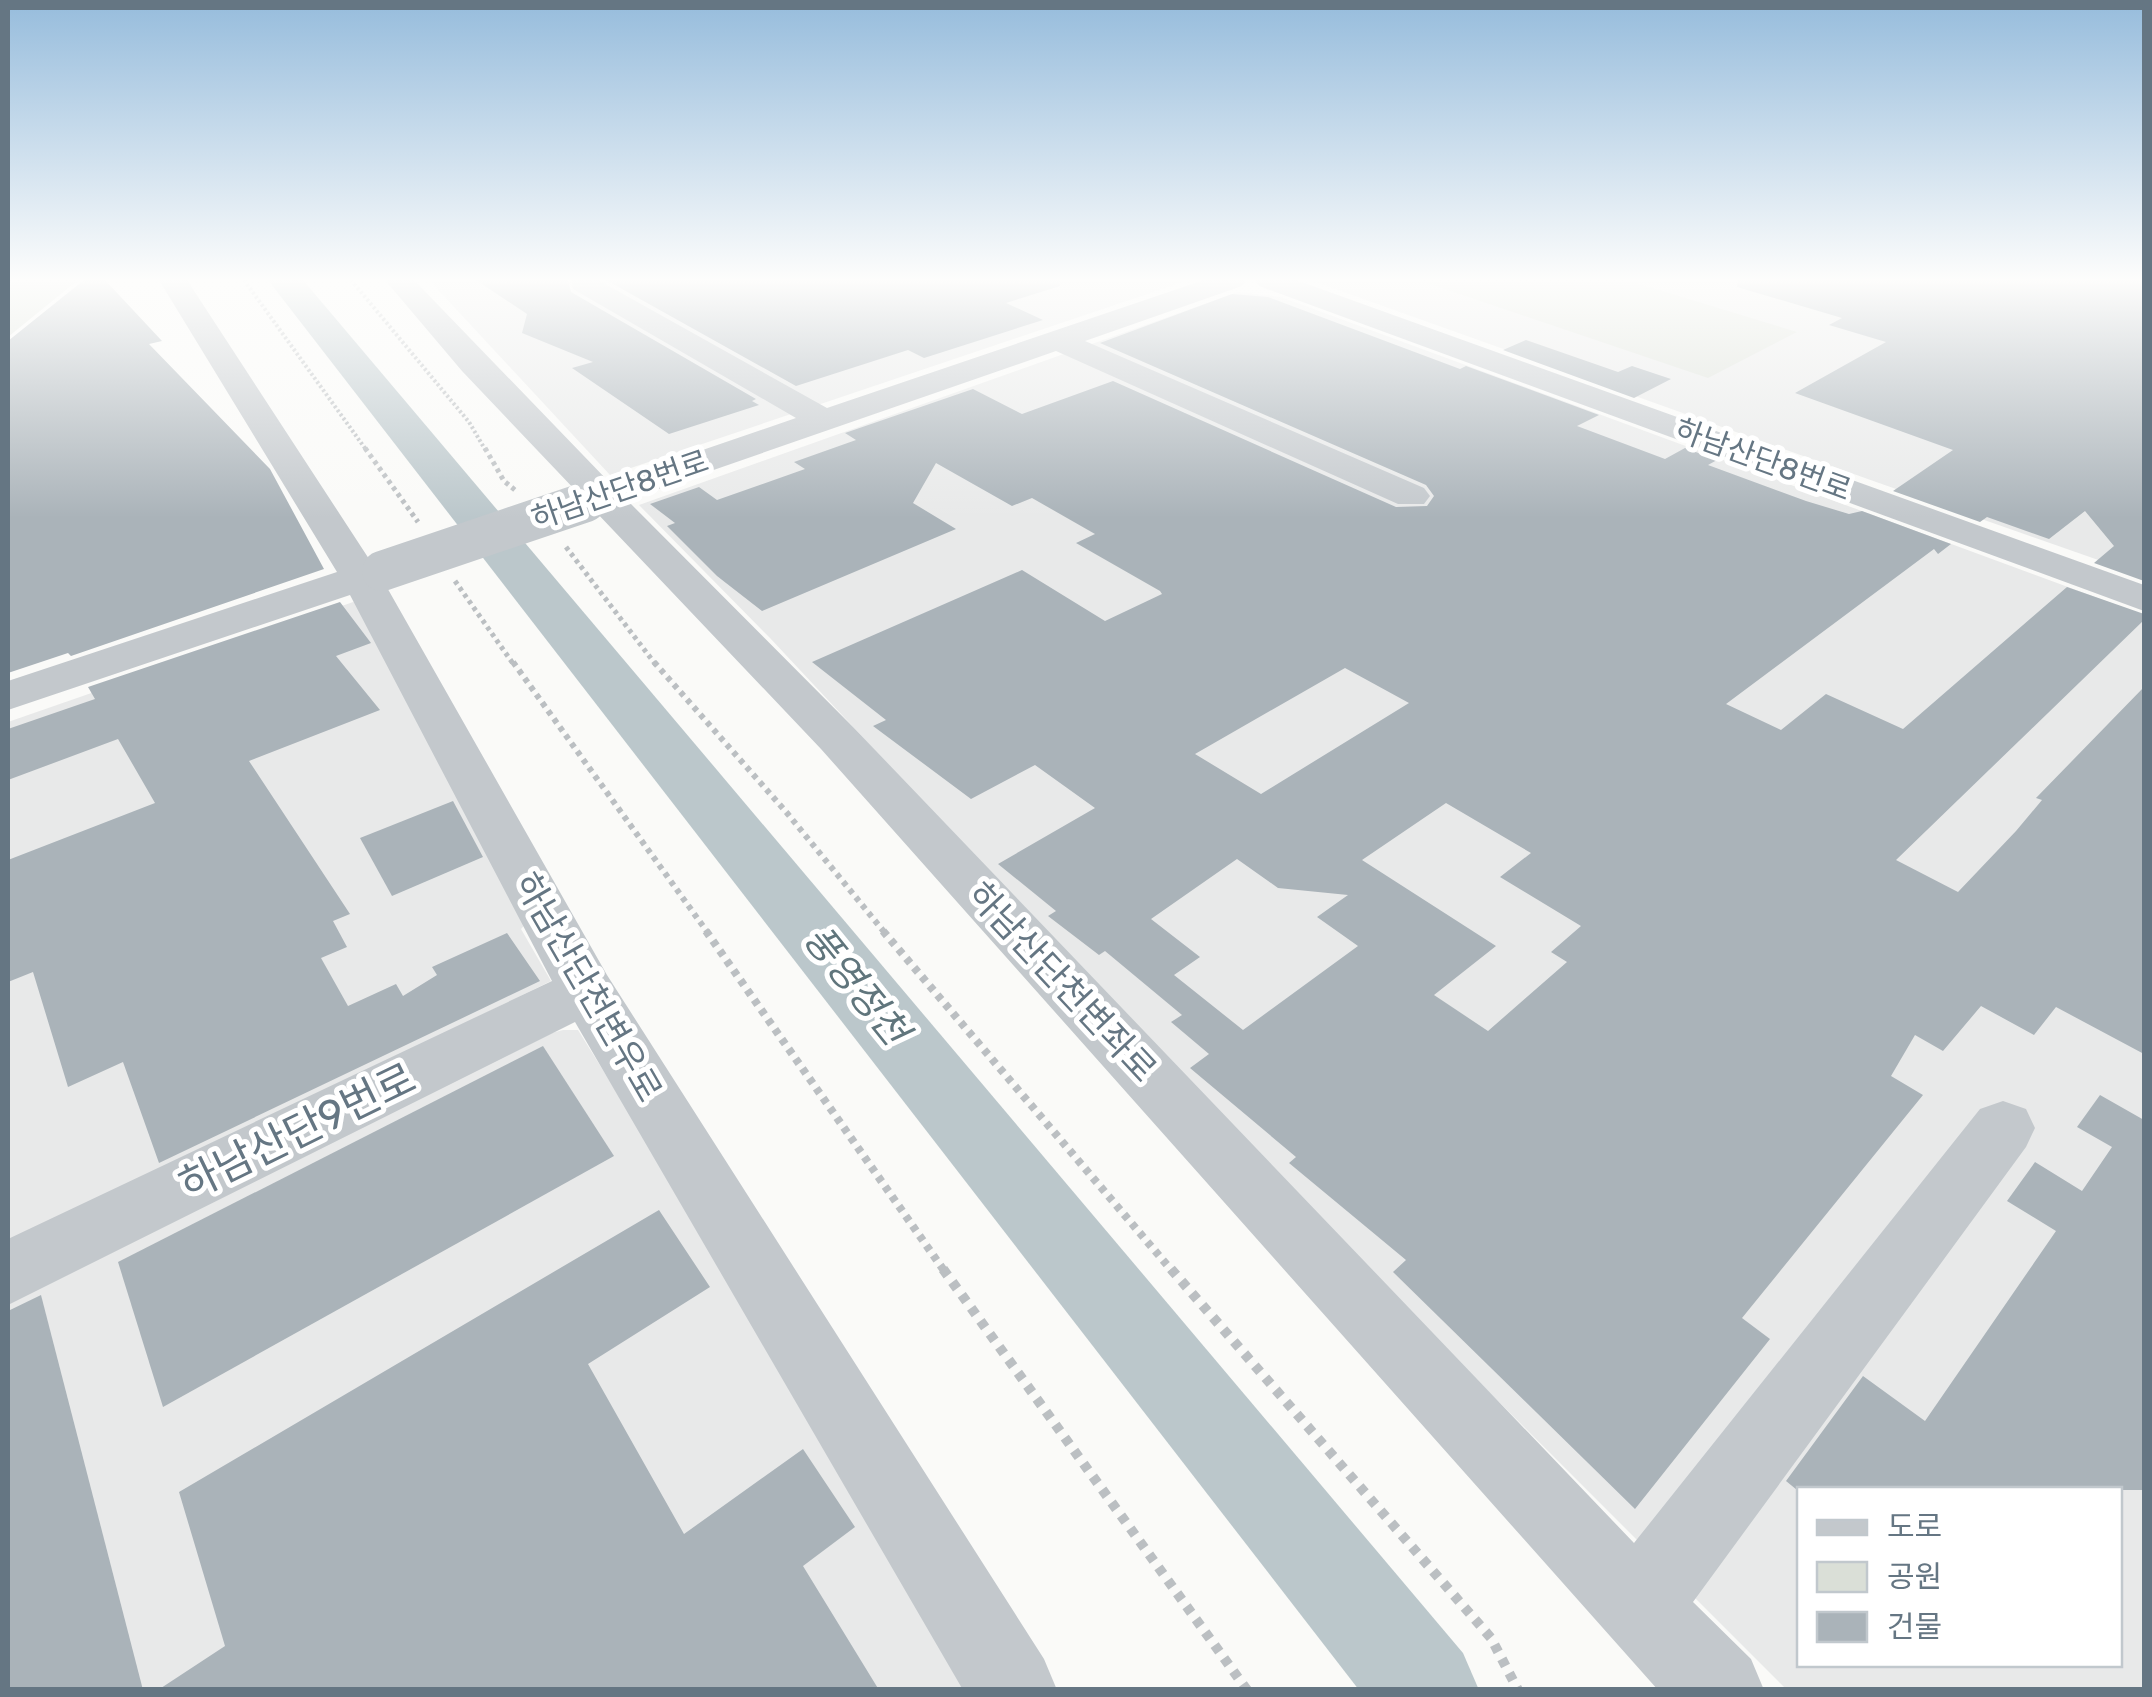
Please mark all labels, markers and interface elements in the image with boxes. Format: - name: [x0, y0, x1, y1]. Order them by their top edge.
- street label: 하남산단8번로: [1670, 412, 1856, 508]
- street label: 하남산단8번로: [527, 443, 713, 537]
- street label: 하남산단천변우로: [505, 865, 671, 1109]
- street label: 하남산단천변좌로: [959, 873, 1165, 1091]
- water label: 풍영정천: [794, 916, 920, 1057]
- street label: 하남산단9번로: [171, 1053, 424, 1211]
- legend: [1797, 1487, 2122, 1667]
- text: 도로: [1887, 1509, 1942, 1545]
- text: 공원: [1887, 1559, 1942, 1595]
- text: 건물: [1887, 1609, 1942, 1645]

